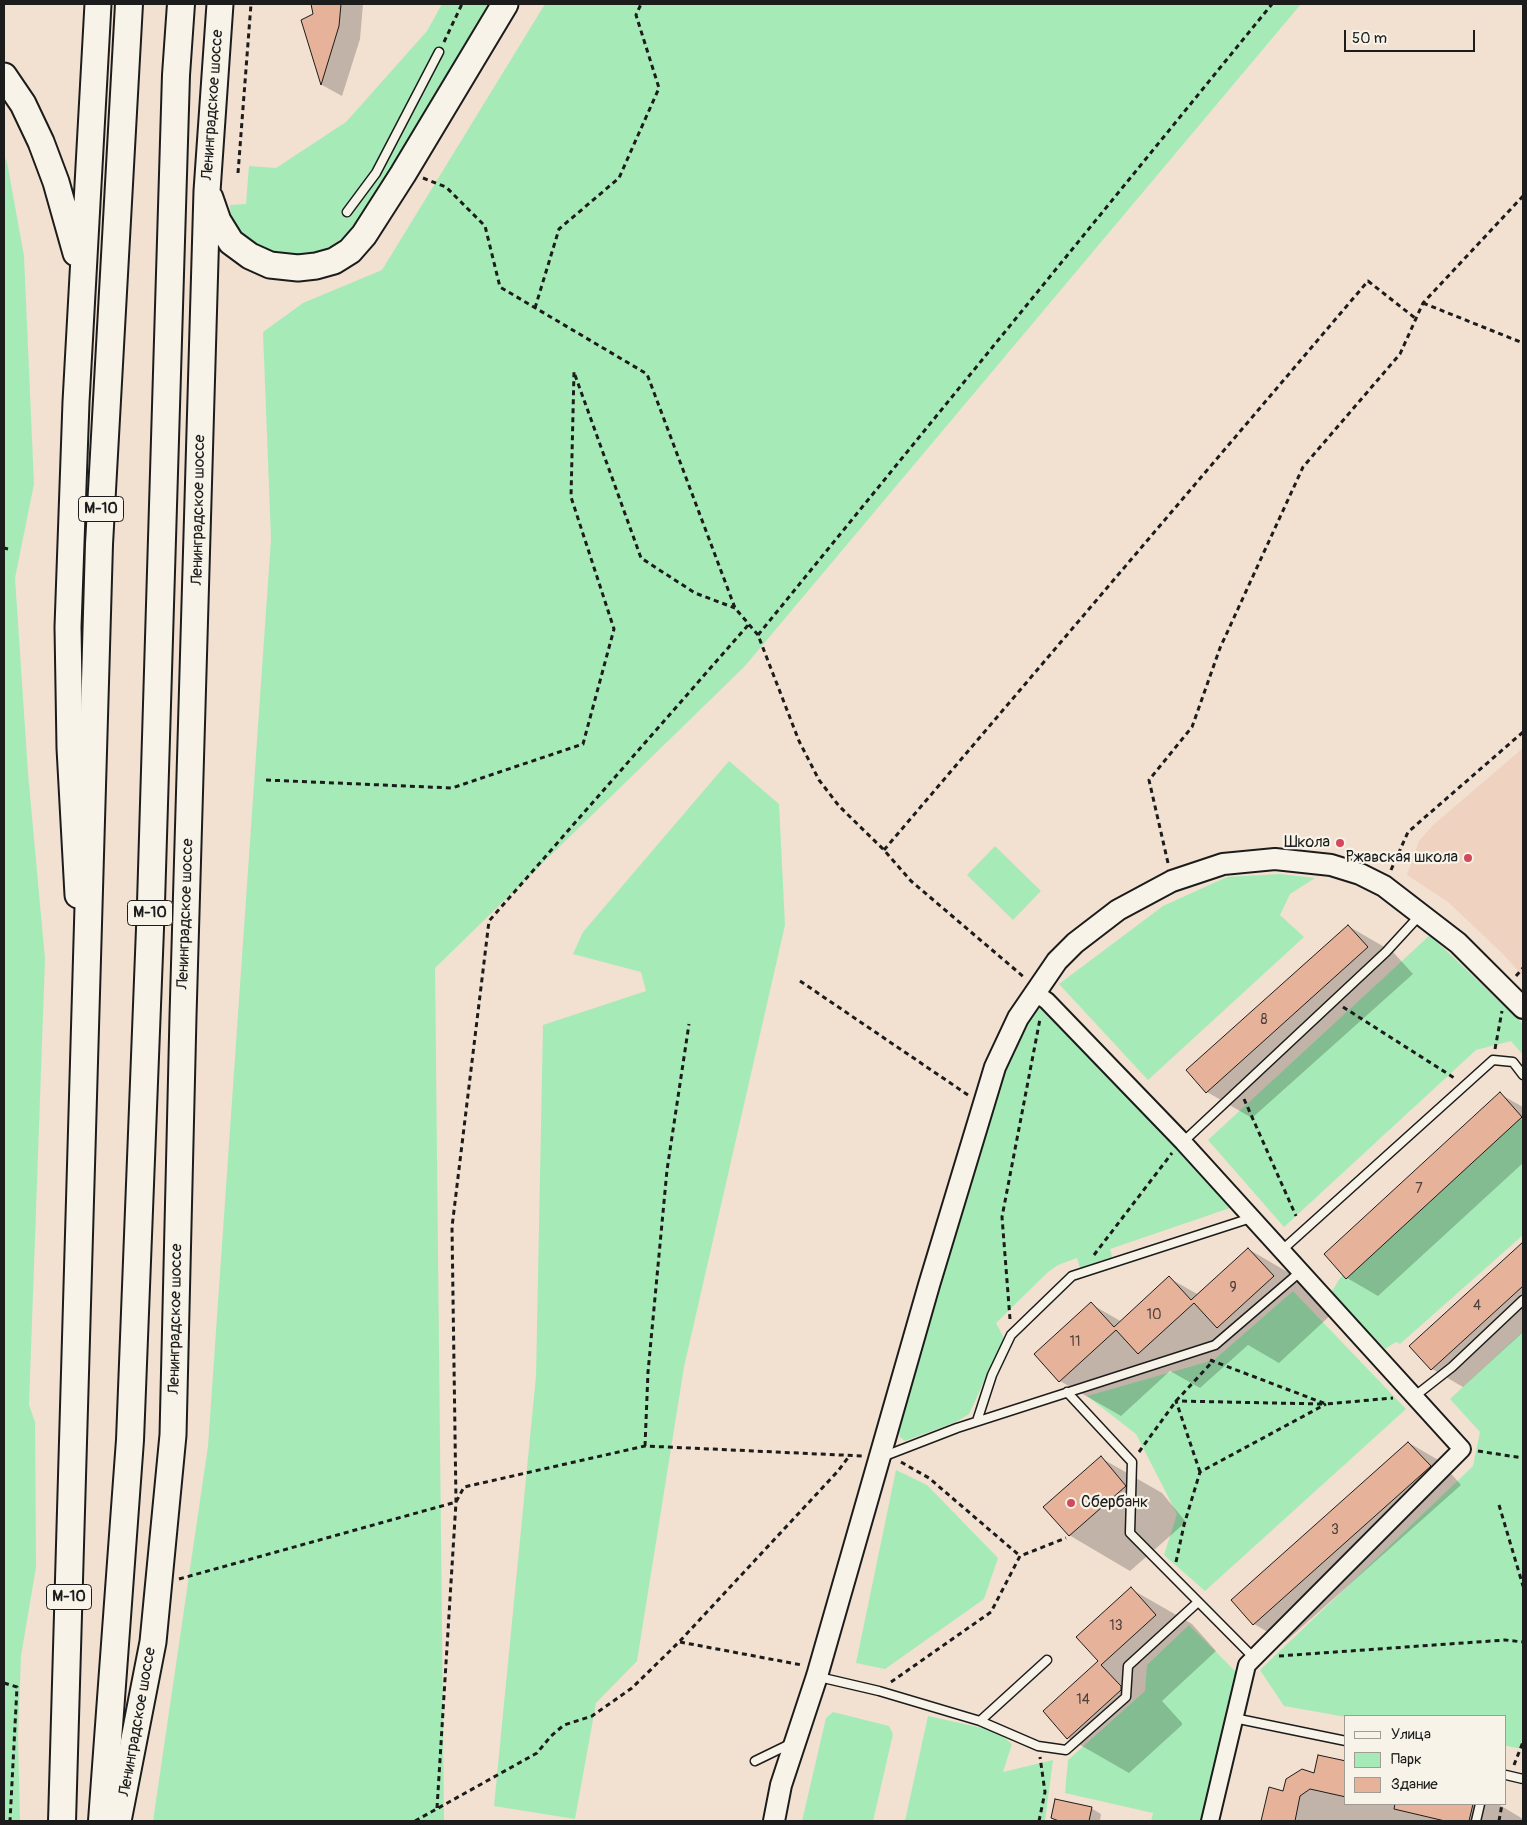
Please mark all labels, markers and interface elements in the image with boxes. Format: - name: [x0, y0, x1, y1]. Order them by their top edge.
- scale bar: [1347, 20, 1478, 52]
- street label: Ленинградское шоссе: [198, 29, 228, 181]
- text: 50 m: [1352, 29, 1387, 48]
- street label: Ленинградское шоссе: [188, 434, 210, 586]
- road number: М-10: [78, 496, 124, 522]
- place label: Школа: [1284, 833, 1330, 853]
- marker: Школа: [1334, 837, 1346, 849]
- street label: Ленинградское шоссе: [174, 838, 198, 990]
- place label: Ржавская школа: [1346, 848, 1458, 868]
- marker: Ржавская школа: [1462, 852, 1474, 864]
- road number: М-10: [128, 900, 172, 926]
- house number: 8: [1260, 1012, 1268, 1028]
- house number: 7: [1415, 1181, 1423, 1197]
- street label: Ленинградское шоссе: [165, 1243, 187, 1395]
- house number: 9: [1229, 1280, 1237, 1296]
- house number: 4: [1473, 1298, 1481, 1314]
- house number: 10: [1146, 1307, 1162, 1323]
- house number: 11: [1070, 1334, 1080, 1350]
- place label: Сбербанк: [1081, 1493, 1148, 1513]
- marker: Сбербанк: [1065, 1497, 1077, 1509]
- house number: 3: [1331, 1522, 1339, 1538]
- road number: М-10: [46, 1584, 92, 1610]
- house number: 13: [1109, 1618, 1123, 1634]
- street label: Ленинградское шоссе: [115, 1646, 161, 1798]
- house number: 14: [1076, 1692, 1090, 1708]
- legend: [1344, 1715, 1507, 1805]
- text: Улица: [1391, 1725, 1431, 1744]
- text: Парк: [1391, 1750, 1422, 1769]
- text: Здание: [1391, 1775, 1438, 1794]

